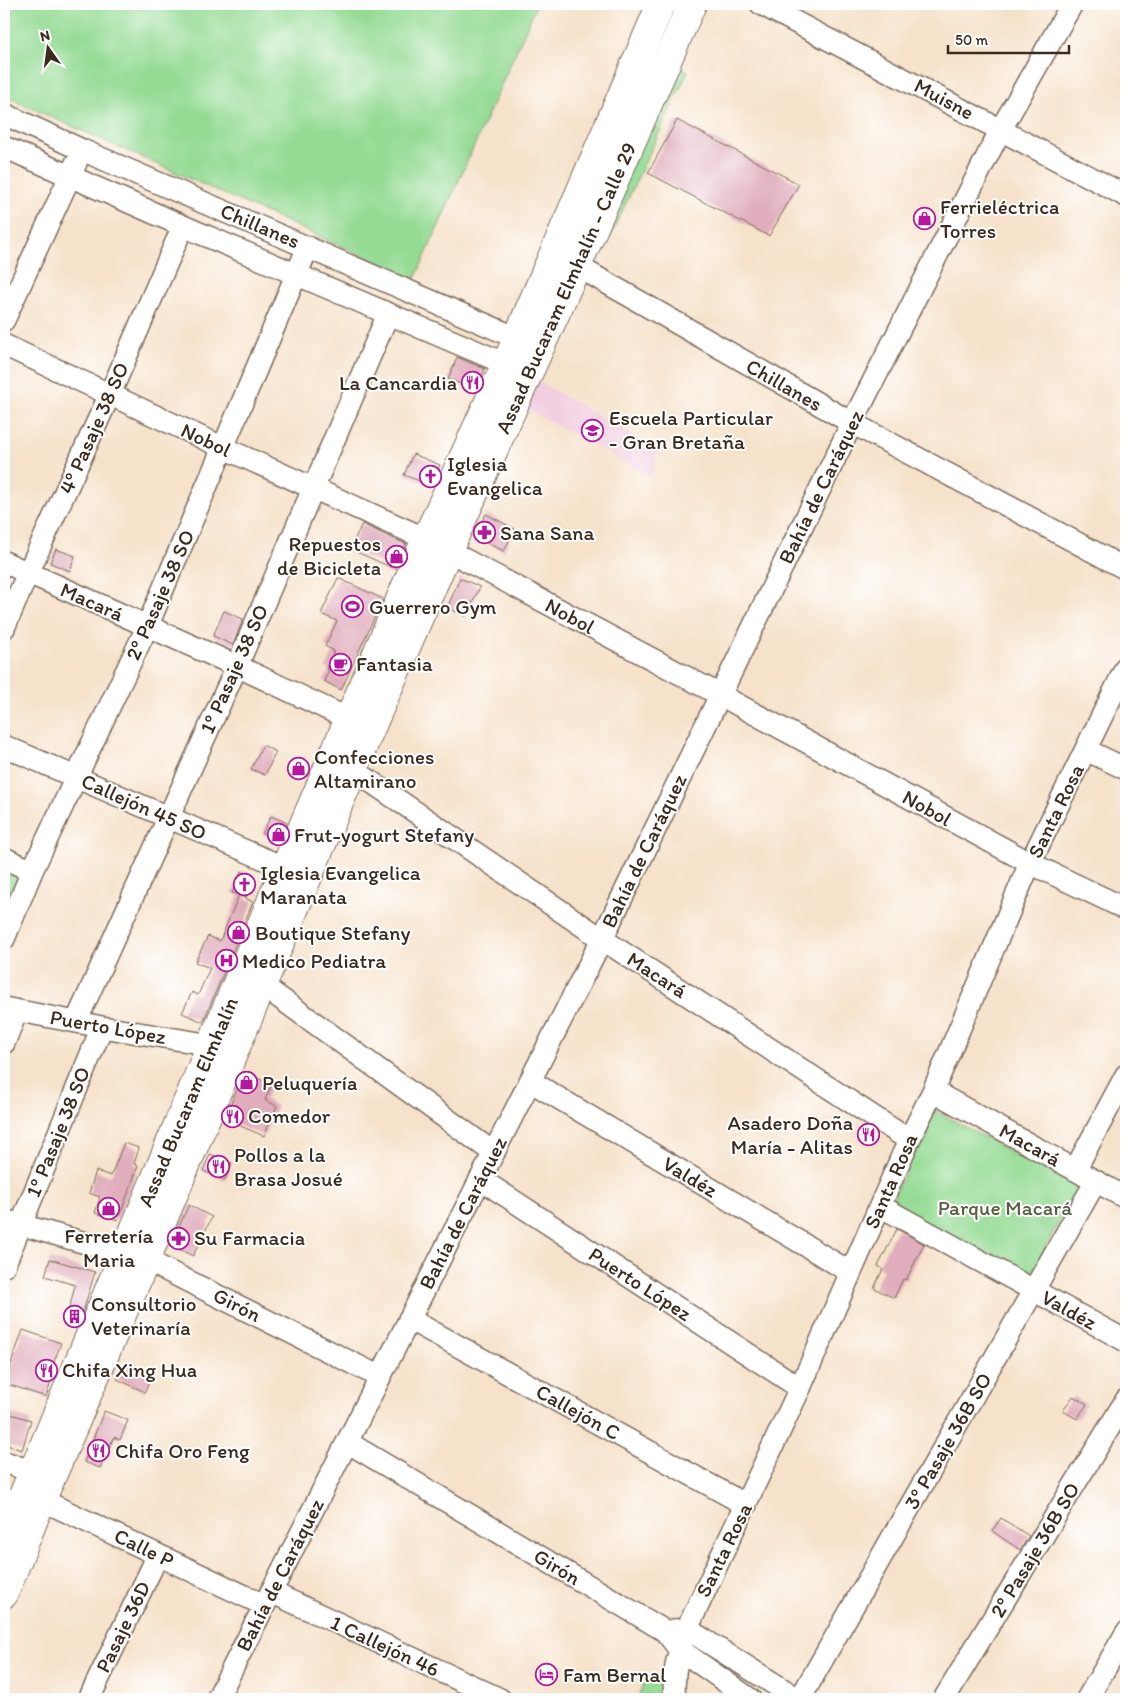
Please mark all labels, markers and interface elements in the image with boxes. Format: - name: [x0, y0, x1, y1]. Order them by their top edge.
- north arrow: [22, 22, 72, 72]
- scale bar: [948, 22, 1069, 54]
- text: N: [38, 26, 52, 45]
- text: 50 m: [955, 31, 988, 49]
- street label: Muisne: [910, 72, 978, 125]
- street label: Assad Bucaram Elmhalín - Calle 29: [490, 138, 641, 437]
- place label: Ferrieléctrica Torres: [940, 194, 1059, 243]
- street label: Chillanes: [217, 198, 304, 253]
- shop icon: Ferrieléctrica Torres: [912, 207, 936, 231]
- street label: Chillanes: [742, 353, 827, 416]
- street label: 4º Pasaje 38 SO: [53, 358, 134, 498]
- place label: La Cancardia: [339, 370, 457, 395]
- restaurant icon: La Cancardia: [461, 371, 485, 395]
- place label: Escuela Particular - Gran Bretaña: [609, 405, 773, 454]
- street label: Bahía de Caráquez: [773, 405, 869, 568]
- street label: Nobol: [177, 417, 235, 462]
- school or university icon: Escuela Particular - Gran Bretaña: [581, 418, 605, 442]
- place label: Iglesia Evangelica: [447, 451, 543, 500]
- church icon: Iglesia Evangelica: [419, 464, 443, 488]
- place label: Sana Sana: [500, 520, 595, 545]
- pharmacy icon: Sana Sana: [472, 521, 496, 545]
- street label: 2º Pasaje 38 SO: [120, 526, 199, 664]
- place label: Repuestos de Bicicleta: [277, 531, 381, 580]
- shop icon: Repuestos de Bicicleta: [385, 544, 409, 568]
- street label: Macará: [57, 577, 128, 627]
- street label: Nobol: [541, 592, 599, 639]
- place label: Guerrero Gym: [369, 594, 497, 619]
- sports icon: Guerrero Gym: [341, 595, 365, 619]
- street label: 1º Pasaje 38 SO: [194, 600, 273, 737]
- place label: Fantasia: [356, 651, 433, 676]
- cafe icon: Fantasia: [328, 652, 352, 676]
- place label: Confecciones Altamirano: [314, 744, 434, 793]
- shop icon: Confecciones Altamirano: [286, 757, 310, 781]
- street label: Santa Rosa: [1022, 760, 1089, 862]
- street label: Callejón 45 SO: [78, 768, 211, 845]
- street label: Bahía de Caráquez: [596, 769, 692, 932]
- street label: Nobol: [898, 784, 956, 831]
- place label: Frut-yogurt Stefany: [294, 822, 474, 847]
- shop icon: Frut-yogurt Stefany: [266, 823, 290, 847]
- place label: Iglesia Evangelica Maranata: [260, 860, 421, 909]
- church icon: Iglesia Evangelica Maranata: [232, 873, 256, 897]
- place label: Boutique Stefany: [255, 920, 410, 945]
- shop icon: Boutique Stefany: [227, 921, 251, 945]
- street label: Macará: [623, 946, 692, 1003]
- place label: Medico Pediatra: [242, 948, 386, 973]
- hospital icon: Medico Pediatra: [214, 949, 238, 973]
- street label: Assad Bucaram Elmhalín: [132, 993, 243, 1210]
- street label: Puerto López: [48, 1004, 168, 1049]
- street label: 1º Pasaje 38 SO: [20, 1063, 95, 1201]
- place label: Peluquería: [262, 1070, 357, 1095]
- shop icon: Peluquería: [234, 1071, 258, 1095]
- place label: Comedor: [248, 1103, 331, 1128]
- restaurant icon: Comedor: [220, 1104, 244, 1128]
- place label: Asadero Doña María - Alitas: [727, 1110, 853, 1159]
- street label: Macará: [995, 1118, 1065, 1172]
- restaurant icon: Asadero Doña María - Alitas: [857, 1123, 881, 1147]
- street label: Santa Rosa: [858, 1129, 923, 1232]
- street label: Bahía de Caráquez: [413, 1132, 512, 1293]
- place label: Pollos a la Brasa Josué: [234, 1142, 343, 1191]
- street label: Valdéz: [658, 1151, 722, 1203]
- restaurant icon: Pollos a la Brasa Josué: [206, 1155, 230, 1179]
- park label: Parque Macará: [938, 1195, 1072, 1220]
- shop icon: Ferretería Maria: [97, 1197, 121, 1221]
- place label: Ferretería Maria: [64, 1223, 154, 1272]
- place label: Su Farmacia: [194, 1225, 305, 1250]
- pharmacy icon: Su Farmacia: [166, 1226, 190, 1250]
- street label: Puerto López: [584, 1241, 696, 1326]
- street label: Girón: [209, 1282, 265, 1327]
- street label: Valdéz: [1037, 1284, 1101, 1335]
- place label: Consultorio Veterinaría: [91, 1291, 196, 1340]
- building icon: Consultorio Veterinaría: [63, 1304, 87, 1328]
- place label: Chifa Xing Hua: [62, 1357, 197, 1382]
- restaurant icon: Chifa Xing Hua: [34, 1358, 58, 1382]
- street label: 3º Pasaje 36B SO: [898, 1368, 997, 1513]
- street label: Callejón C: [532, 1378, 625, 1445]
- place label: Chifa Oro Feng: [115, 1438, 250, 1463]
- restaurant icon: Chifa Oro Feng: [87, 1439, 111, 1463]
- street label: 2º Pasaje 36B SO: [984, 1478, 1085, 1622]
- street label: Bahía de Caráquez: [230, 1494, 329, 1655]
- street label: Santa Rosa: [690, 1499, 757, 1601]
- street label: Calle P: [110, 1523, 178, 1573]
- street label: Girón: [529, 1543, 585, 1590]
- street label: Pasaje 36D: [90, 1577, 155, 1676]
- street label: 1 Callejón 46: [327, 1609, 444, 1682]
- place label: Fam Bernal: [563, 1662, 666, 1687]
- hotel icon: Fam Bernal: [535, 1663, 559, 1687]

